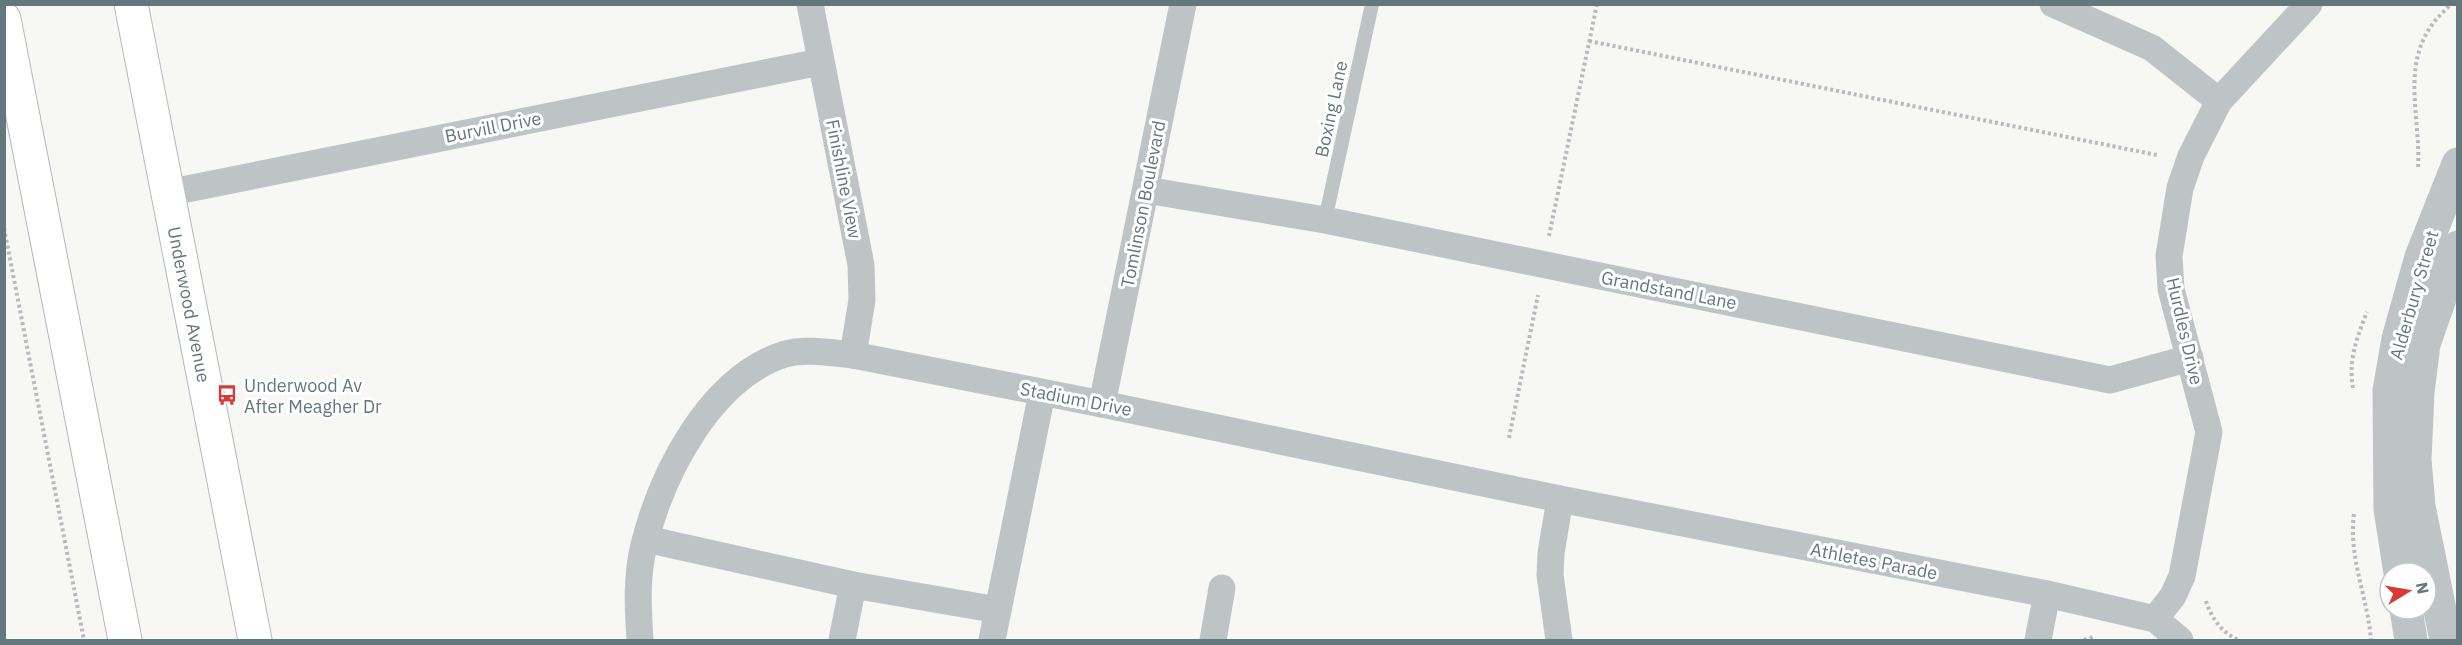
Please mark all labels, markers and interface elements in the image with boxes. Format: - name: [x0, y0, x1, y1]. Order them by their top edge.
- street label: Boxing Lane: [1310, 59, 1352, 159]
- street label: Burvill Drive: [443, 106, 543, 148]
- street label: Finishline View: [821, 117, 867, 241]
- street label: Tomlinson Boulevard: [1116, 118, 1170, 290]
- street label: Underwood Avenue: [163, 224, 216, 384]
- street label: Alderbury Street: [2385, 228, 2443, 362]
- street label: Grandstand Lane: [1599, 266, 1739, 314]
- street label: Hurdles Drive: [2161, 275, 2209, 387]
- place label: Underwood Av After Meagher Dr: [244, 374, 382, 418]
- street label: Stadium Drive: [1018, 377, 1134, 421]
- bus stop icon: Underwood Av After Meagher Dr: [215, 383, 239, 407]
- street label: Athletes Parade: [1809, 537, 1939, 585]
- north arrow: [2378, 561, 2438, 621]
- text: N: [2412, 581, 2434, 596]

